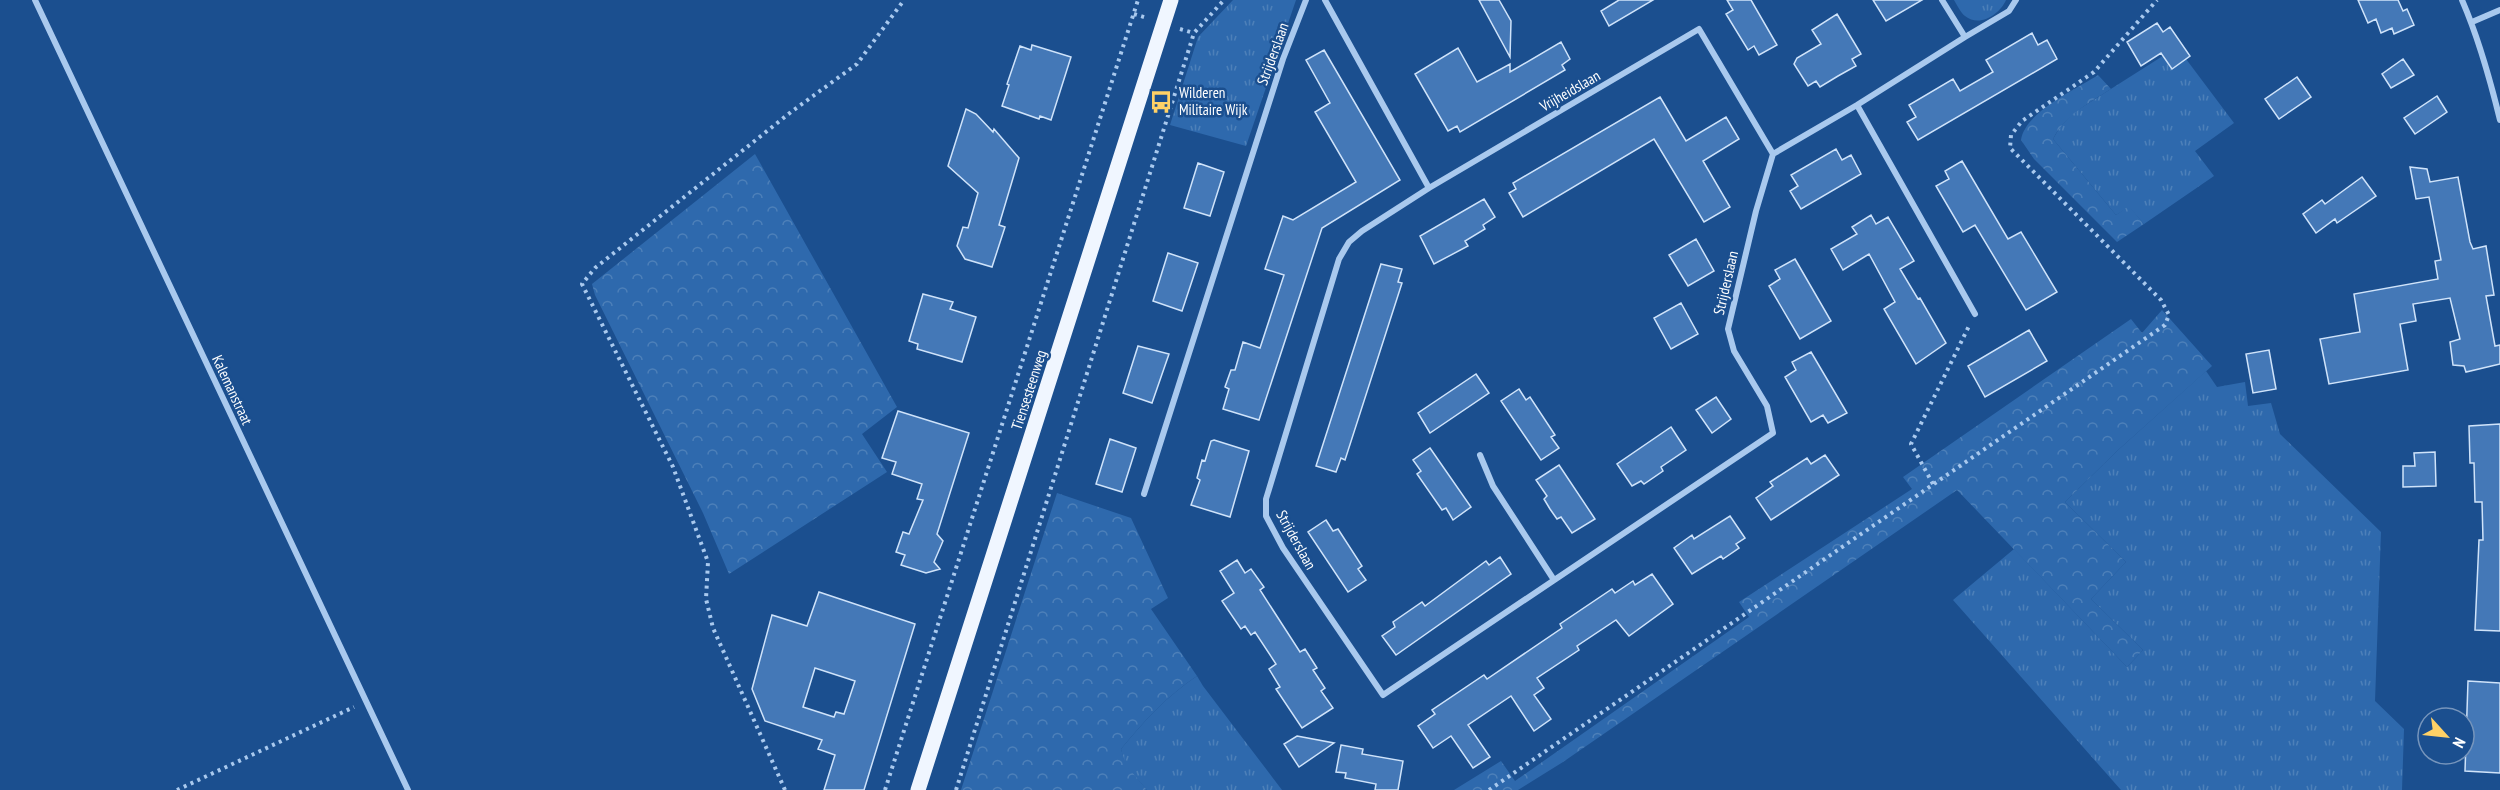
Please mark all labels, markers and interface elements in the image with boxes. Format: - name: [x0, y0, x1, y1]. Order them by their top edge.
- street label: Strijderslaan: [1252, 20, 1293, 88]
- street label: Vrijheidslaan: [1535, 66, 1603, 116]
- place label: Wilderen Militaire Wijk: [1179, 83, 1248, 119]
- bus stop icon: Wilderen Militaire Wijk: [1148, 89, 1174, 115]
- street label: Strijderslaan: [1709, 249, 1742, 317]
- street label: Tiensesteenweg: [1007, 347, 1050, 432]
- street label: Kalemanstraat: [208, 352, 257, 428]
- street label: Strijderslaan: [1272, 507, 1321, 573]
- north arrow: [2416, 706, 2476, 766]
- text: N: [2448, 734, 2470, 751]

